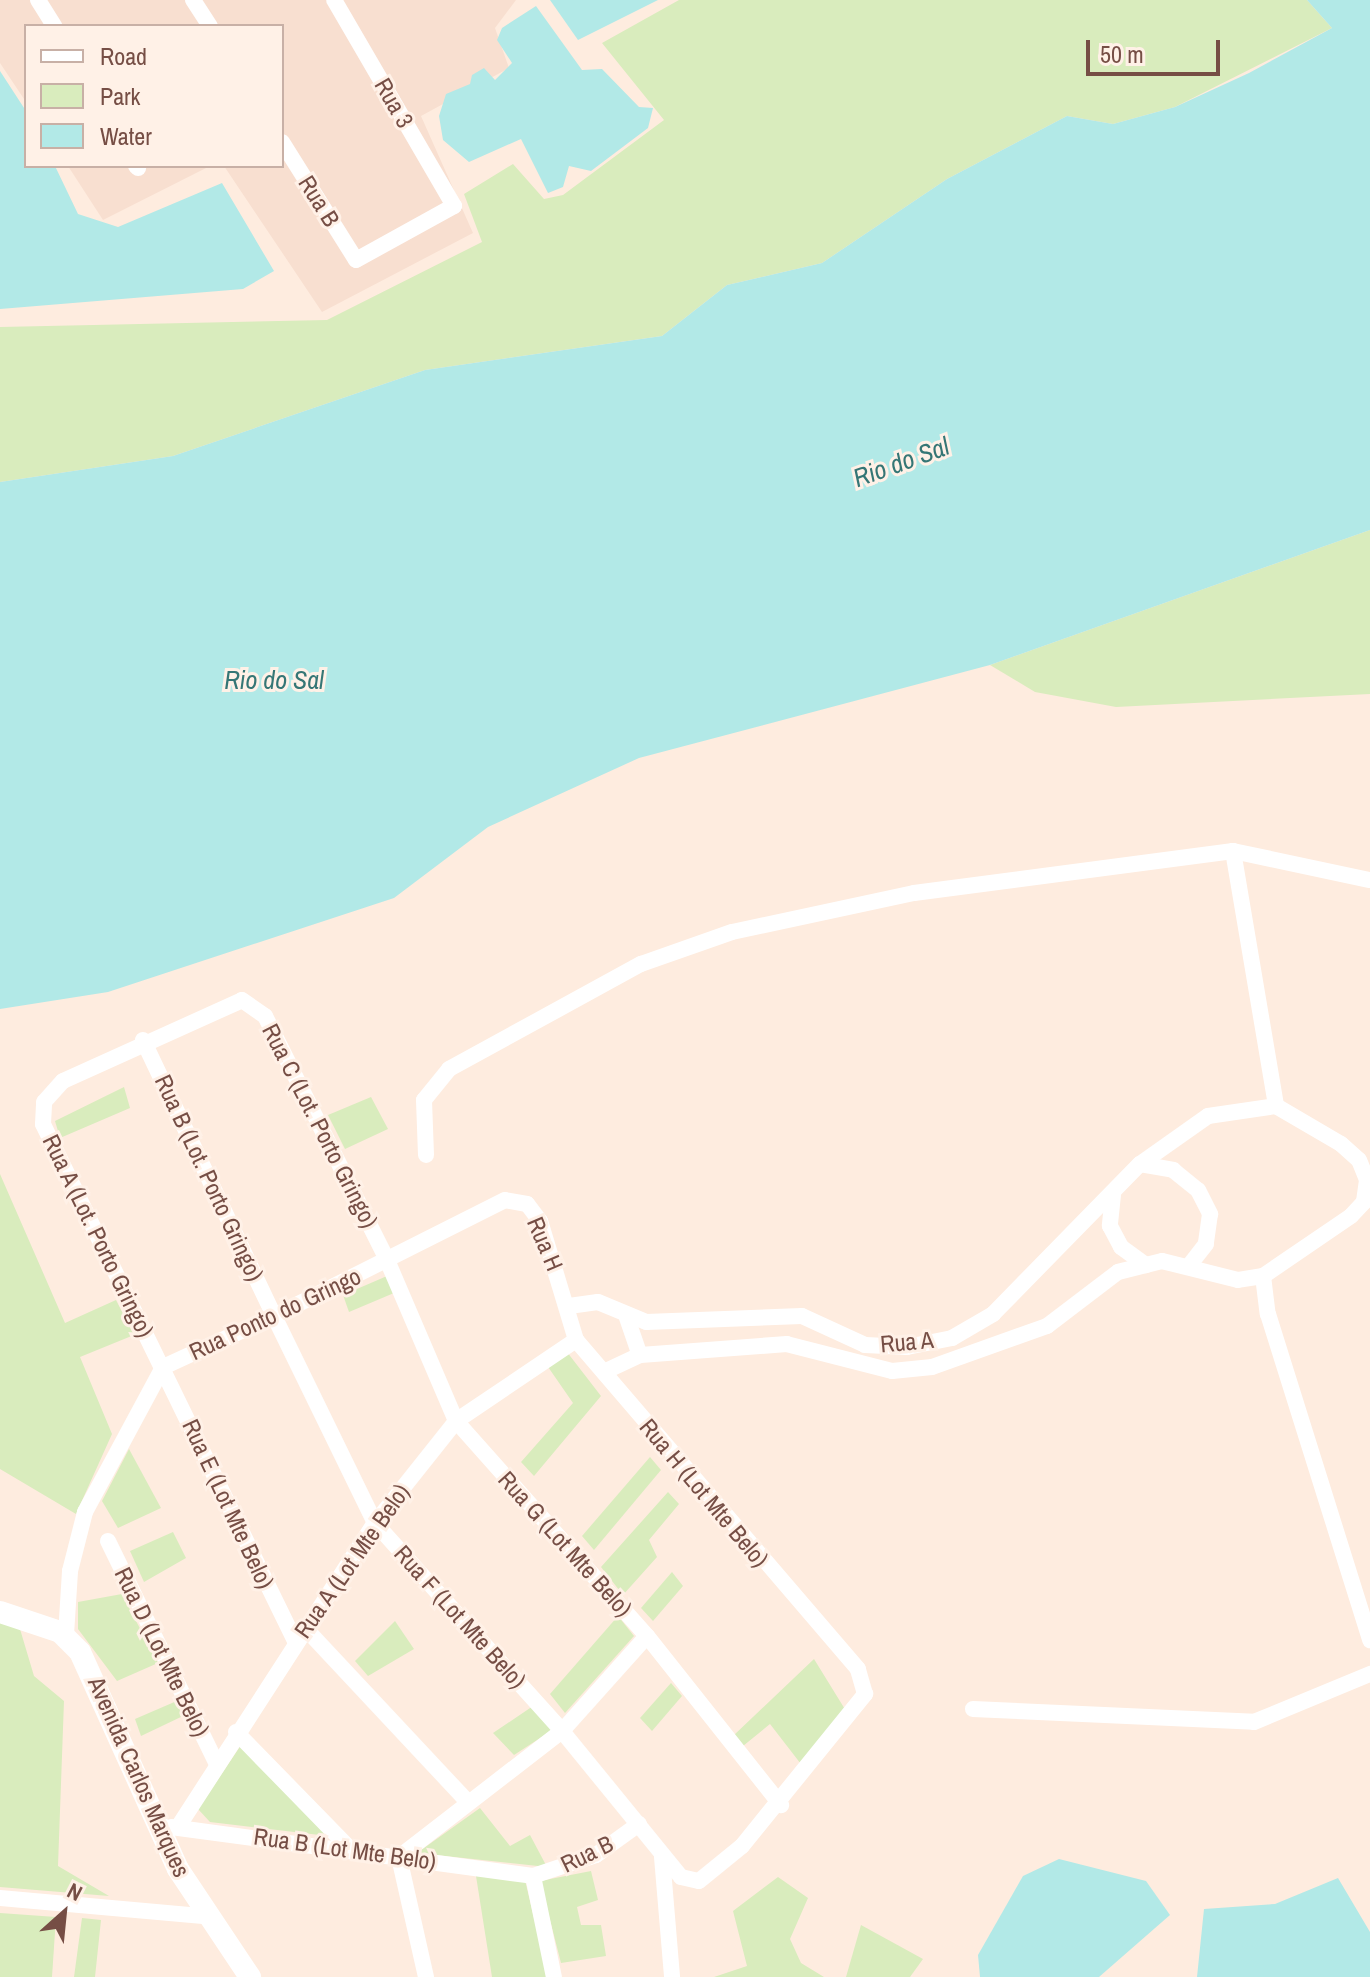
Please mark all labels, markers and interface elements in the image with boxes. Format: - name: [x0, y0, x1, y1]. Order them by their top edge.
- legend: [24, 24, 284, 168]
- scale bar: [1090, 24, 1224, 74]
- text: 50 m: [1100, 38, 1144, 70]
- text: Road: [100, 40, 147, 72]
- street label: Rua 3: [368, 73, 420, 133]
- text: Park: [100, 80, 140, 112]
- text: Water: [100, 120, 152, 152]
- street label: Rua B: [292, 170, 346, 232]
- water label: Rio do Sal: [849, 430, 953, 494]
- water label: Rio do Sal: [224, 664, 324, 696]
- street label: Rua C (Lot. Porto Gringo): [256, 1019, 384, 1233]
- street label: Rua B (Lot. Porto Gringo): [149, 1070, 269, 1286]
- street label: Rua A (Lot. Porto Gringo): [36, 1129, 160, 1343]
- street label: Rua H: [521, 1213, 569, 1275]
- street label: Rua Ponto do Gringo: [185, 1262, 365, 1366]
- street label: Rua A: [879, 1325, 935, 1359]
- street label: Rua H (Lot Mte Belo): [634, 1413, 774, 1573]
- street label: Rua E (Lot Mte Belo): [176, 1415, 280, 1593]
- street label: Rua G (Lot Mte Belo): [492, 1465, 638, 1623]
- street label: Rua A (Lot Mte Belo): [288, 1477, 416, 1645]
- street label: Rua F (Lot Mte Belo): [388, 1539, 532, 1695]
- street label: Rua D (Lot Mte Belo): [109, 1563, 215, 1741]
- street label: Avenida Carlos Marques: [82, 1672, 196, 1882]
- street label: Rua B (Lot Mte Belo): [252, 1822, 438, 1876]
- street label: Rua B: [556, 1829, 618, 1879]
- north arrow: [24, 1873, 104, 1953]
- text: N: [62, 1875, 88, 1908]

